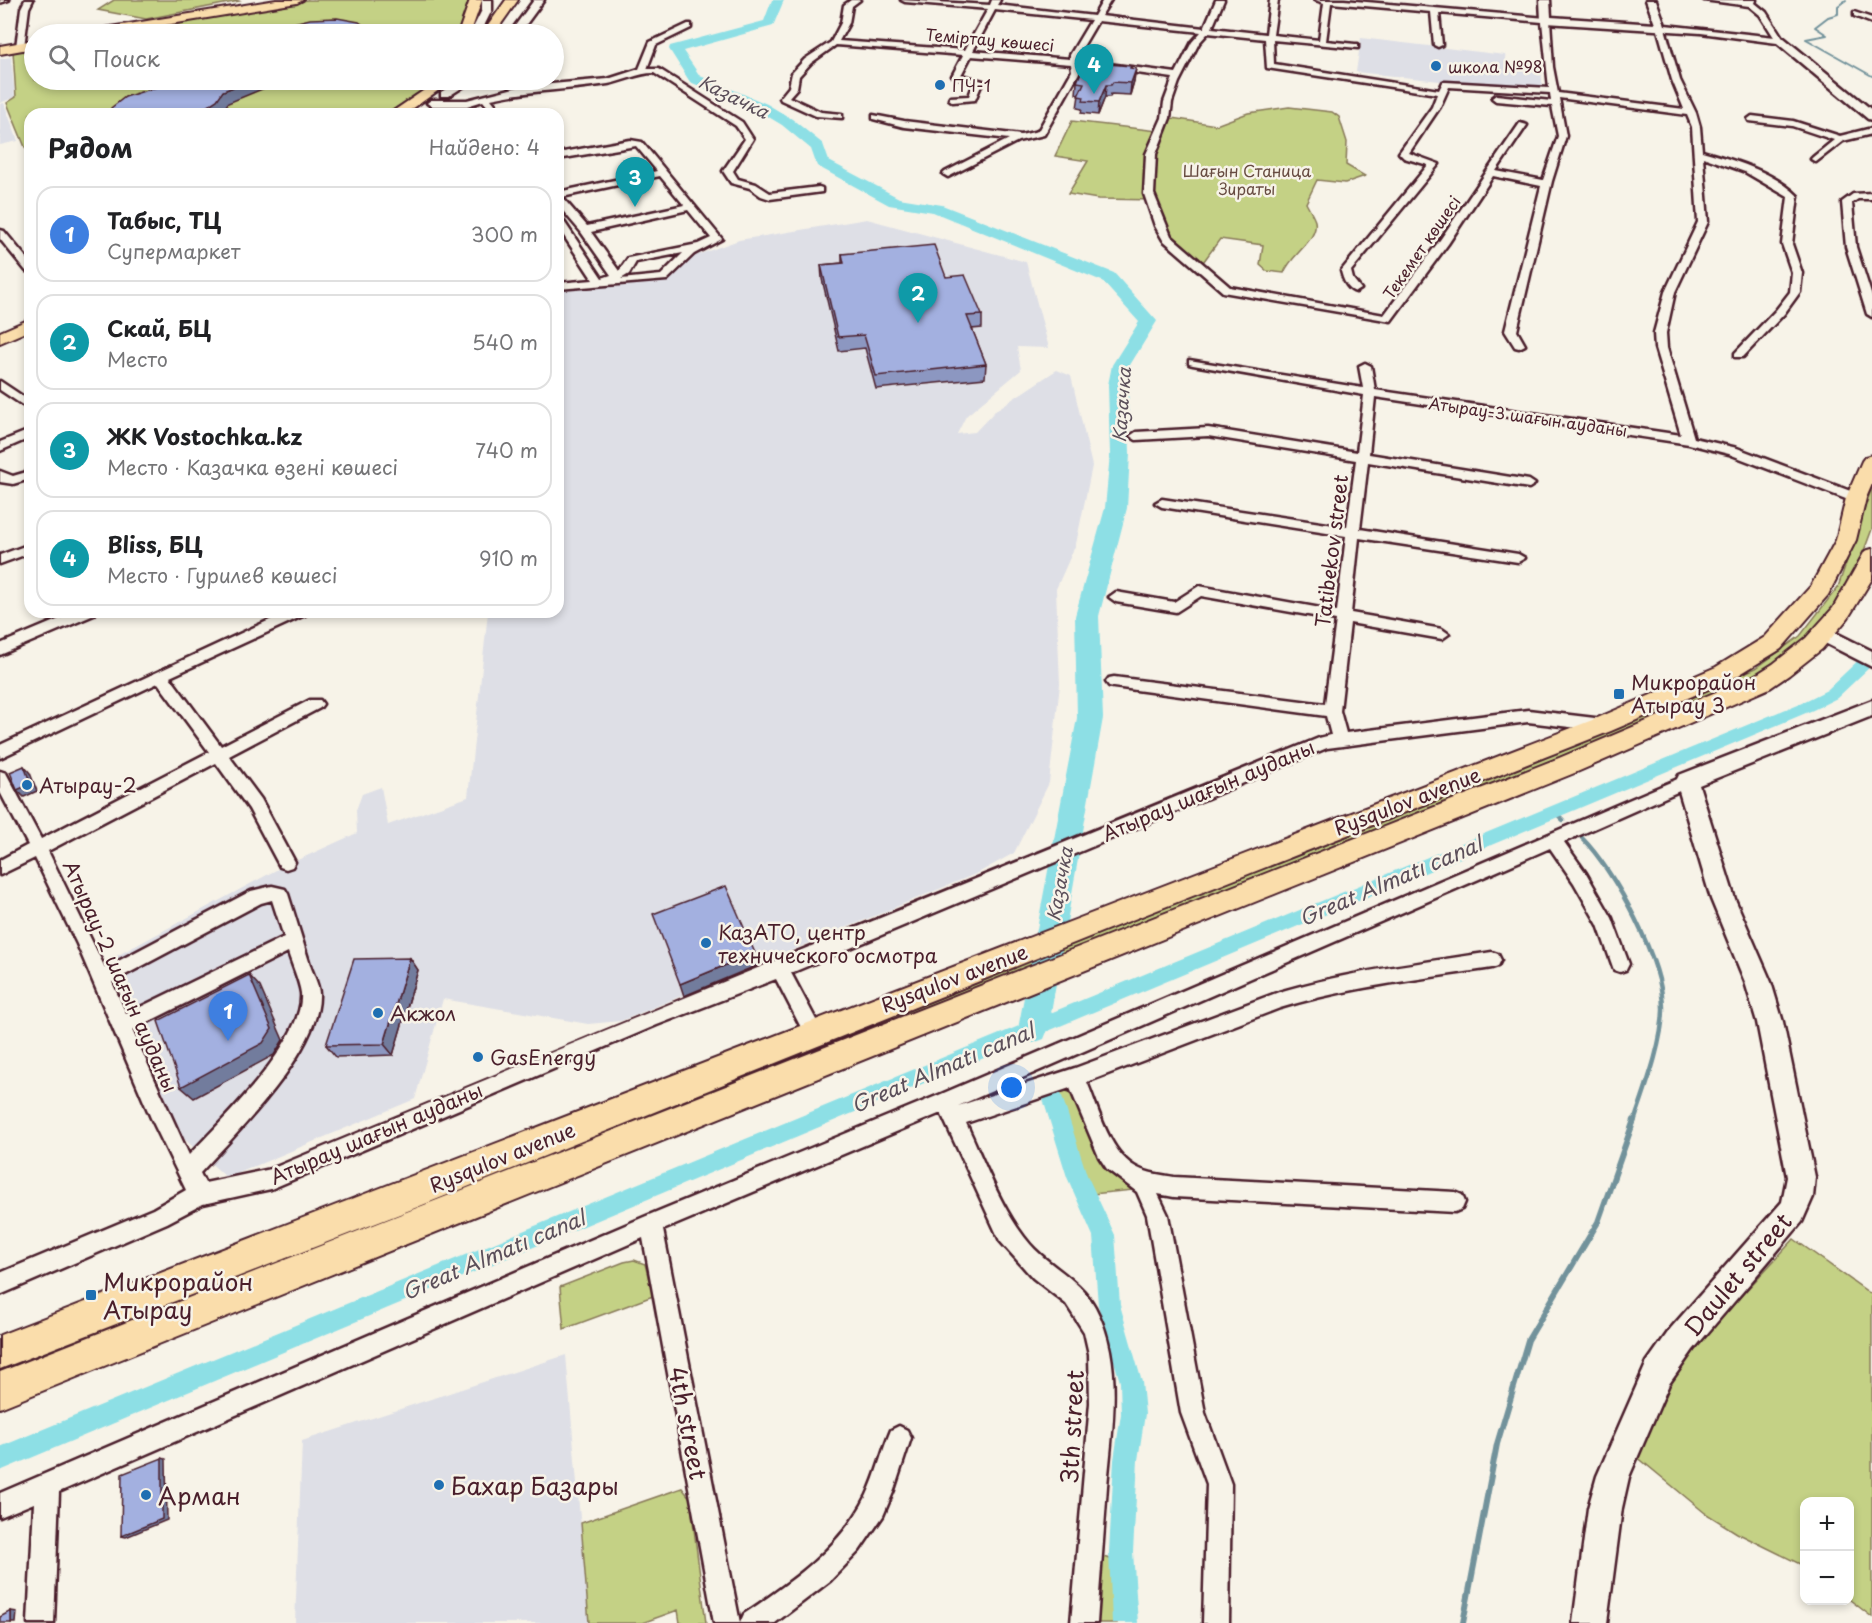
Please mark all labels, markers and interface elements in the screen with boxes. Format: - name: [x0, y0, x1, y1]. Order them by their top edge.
- street label: Теміртау көшесі: [925, 21, 1055, 57]
- search box: [24, 24, 564, 90]
- icon: search: [45, 41, 78, 74]
- text: Поиск: [93, 41, 160, 74]
- pin: 4: [1074, 44, 1114, 94]
- place label: школа №98: [1448, 54, 1543, 78]
- marker: школа №98: [1429, 59, 1443, 73]
- water label: Казачка: [694, 67, 774, 125]
- place label: ПЧ-1: [952, 73, 991, 97]
- marker: ПЧ-1: [933, 78, 947, 92]
- text: Рядом: [48, 128, 133, 167]
- text: Найдено: 4: [429, 132, 540, 162]
- pin: 3: [616, 158, 654, 207]
- park label: Шағын Станица Зираты: [1183, 158, 1311, 200]
- street label: Текемет көшесі: [1376, 190, 1466, 304]
- text: Табыс, ТЦ: [107, 203, 221, 236]
- text: 1: [65, 219, 74, 249]
- text: 300 m: [471, 219, 538, 249]
- text: Супермаркет: [107, 236, 240, 266]
- pin: 2: [898, 274, 938, 323]
- text: Скай, БЦ: [107, 311, 211, 344]
- text: 2: [62, 327, 77, 357]
- text: 540 m: [472, 327, 538, 357]
- text: Место: [107, 344, 168, 374]
- water label: Казачка: [1105, 366, 1137, 443]
- street label: Атырау-3 шағын ауданы: [1427, 390, 1629, 442]
- text: ЖК Vostochka.kz: [107, 419, 303, 452]
- text: 3: [63, 435, 76, 465]
- text: 740 m: [475, 435, 538, 465]
- text: Место · Казачка өзені көшесі: [107, 452, 398, 482]
- street label: Tatibekov street: [1307, 473, 1355, 629]
- text: Bliss, БЦ: [107, 527, 203, 560]
- text: 4: [63, 543, 76, 573]
- text: 910 m: [479, 543, 538, 573]
- text: Место · Гурилев көшесі: [107, 560, 337, 590]
- place label: Микрорайон Атырау 3: [1631, 667, 1756, 720]
- marker: Микрорайон Атырау 3: [1612, 687, 1626, 701]
- street label: Атырау шағын ауданы: [1097, 732, 1319, 848]
- street label: Rysqulov avenue: [1329, 759, 1485, 843]
- place label: Атырау-2: [39, 770, 137, 800]
- marker: Атырау-2: [20, 778, 34, 792]
- water label: Great Almatı canal: [1293, 826, 1489, 933]
- water label: Казачка: [1039, 844, 1079, 923]
- street label: Атырау-2 шағын ауданы: [56, 855, 186, 1097]
- place label: КазАТО, центр технического осмотра: [718, 917, 938, 970]
- marker: КазАТО, центр технического осмотра: [699, 936, 713, 950]
- street label: Rysqulov avenue: [876, 936, 1032, 1020]
- pin: 1: [208, 992, 248, 1041]
- place label: Акжол: [390, 998, 456, 1028]
- marker: Акжол: [371, 1006, 385, 1020]
- water label: Great Almatı canal: [845, 1013, 1041, 1120]
- place label: GasEnergy: [490, 1042, 596, 1072]
- marker: GasEnergy: [471, 1050, 485, 1064]
- your location: [997, 1073, 1026, 1102]
- street label: Атырау шағын ауданы: [265, 1075, 487, 1191]
- street label: Rysqulov avenue: [425, 1114, 580, 1200]
- water label: Great Almatı canal: [396, 1200, 592, 1307]
- street label: Daulet street: [1674, 1204, 1800, 1344]
- place label: Микрорайон Атырау: [103, 1263, 253, 1327]
- marker: Микрорайон Атырау: [84, 1288, 98, 1302]
- street label: 4th street: [660, 1363, 718, 1483]
- street label: 3th street: [1050, 1369, 1092, 1485]
- place label: Бахар Базары: [451, 1467, 619, 1503]
- place label: Арман: [158, 1477, 241, 1513]
- marker: Бахар Базары: [432, 1478, 446, 1492]
- marker: Арман: [139, 1488, 153, 1502]
- map controls: [1800, 1497, 1854, 1605]
- button: +: [1800, 1497, 1854, 1551]
- button: −: [1800, 1551, 1854, 1605]

